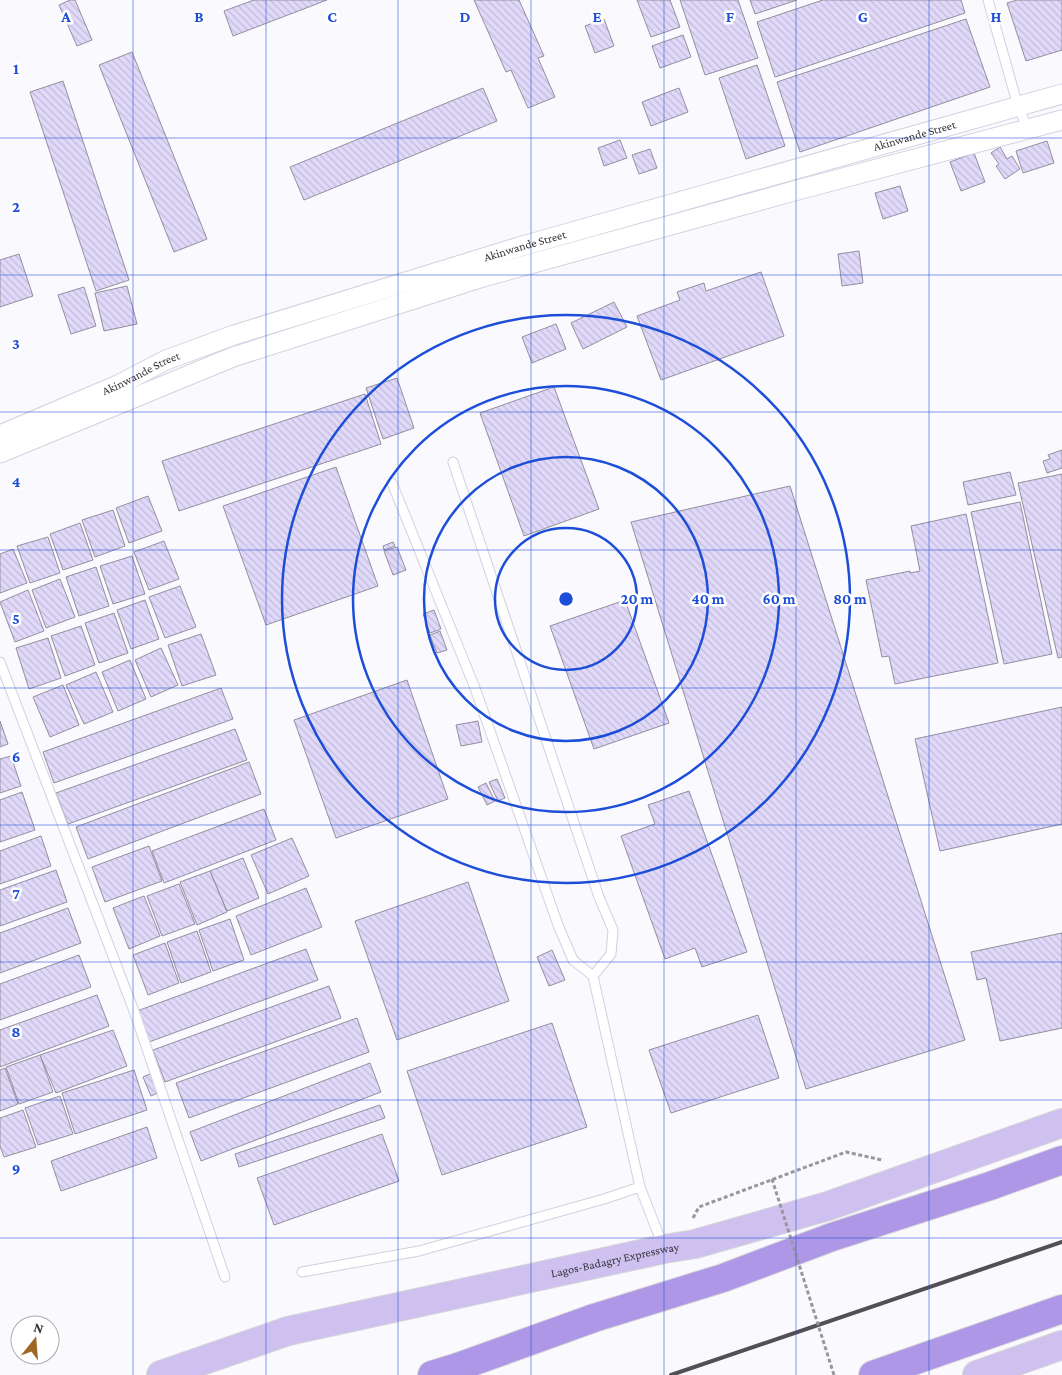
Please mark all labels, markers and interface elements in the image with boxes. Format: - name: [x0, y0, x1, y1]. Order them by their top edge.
- text: A: [60, 8, 71, 25]
- text: B: [194, 8, 204, 25]
- text: C: [327, 8, 337, 25]
- text: D: [459, 8, 471, 25]
- text: E: [592, 8, 602, 25]
- text: F: [726, 8, 735, 25]
- text: G: [858, 8, 868, 25]
- text: H: [991, 8, 1002, 25]
- text: 1: [13, 60, 19, 77]
- street label: Akinwande Street: [872, 117, 958, 154]
- text: 2: [12, 198, 20, 215]
- street label: Akinwande Street: [482, 227, 569, 264]
- text: 3: [12, 335, 20, 352]
- street label: Akinwande Street: [100, 348, 183, 398]
- text: 4: [12, 473, 21, 490]
- centre of rings: [557, 590, 575, 608]
- text: 20 m: [621, 591, 653, 607]
- text: 40 m: [692, 591, 725, 607]
- text: 60 m: [763, 591, 796, 607]
- text: 80 m: [833, 591, 867, 607]
- text: 5: [12, 610, 20, 627]
- text: 6: [12, 748, 20, 765]
- text: 7: [12, 885, 20, 902]
- text: 8: [11, 1023, 21, 1040]
- text: 9: [12, 1160, 20, 1177]
- street label: Lagos-Badagry Expressway: [549, 1240, 681, 1280]
- north arrow: [10, 1315, 60, 1365]
- text: N: [32, 1319, 46, 1337]

